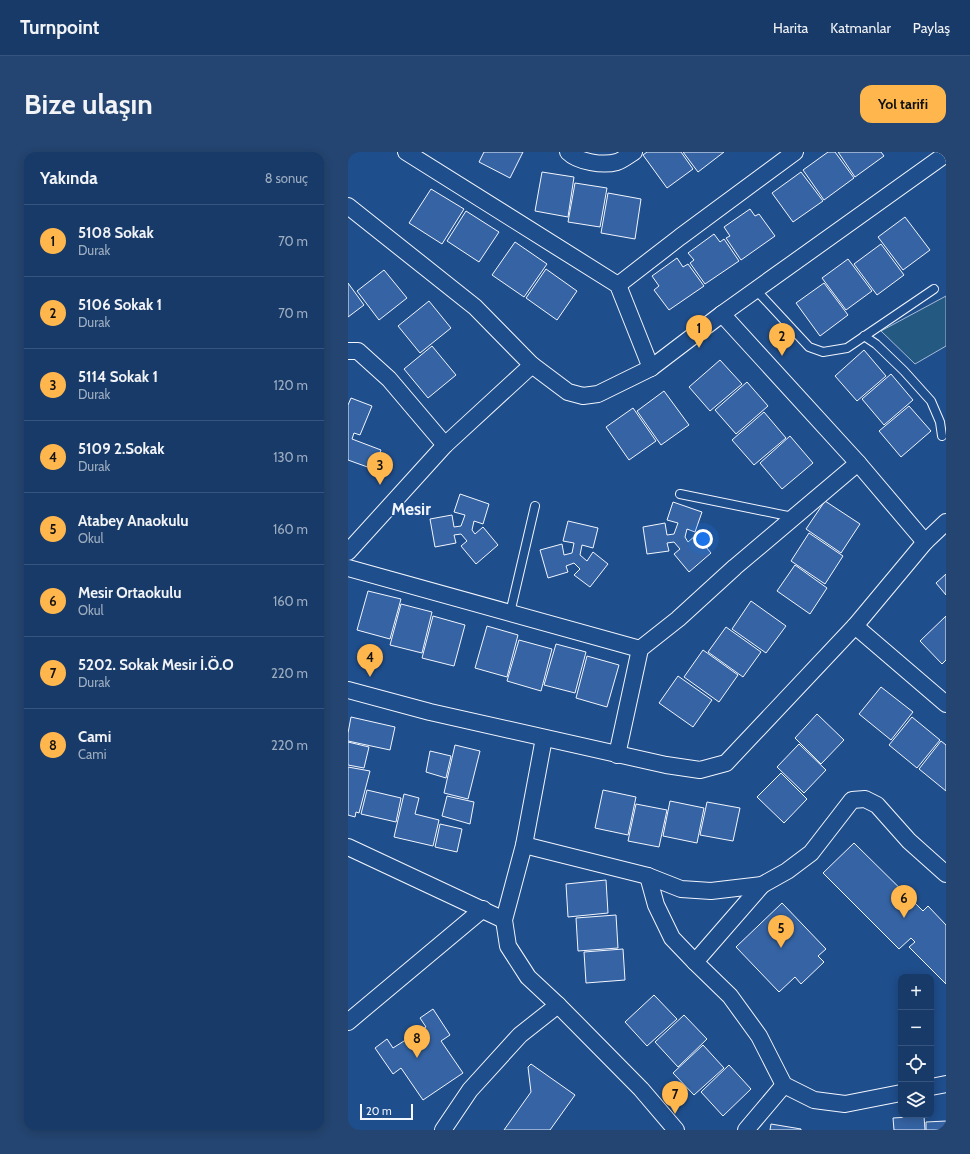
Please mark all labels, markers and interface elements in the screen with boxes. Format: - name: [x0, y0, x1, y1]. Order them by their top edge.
- text: Turnpoint: [20, 16, 99, 39]
- text: Harita: [773, 19, 808, 37]
- text: Katmanlar: [830, 19, 891, 37]
- text: Paylaş: [913, 19, 950, 37]
- button: Yol tarifi: [860, 85, 946, 123]
- text: Bize ulaşın: [24, 87, 153, 121]
- text: Yakında: [40, 168, 98, 188]
- text: 8 sonuç: [265, 170, 308, 186]
- text: 5108 Sokak: [78, 224, 154, 242]
- text: 1: [51, 233, 55, 249]
- text: 70 m: [278, 233, 308, 249]
- text: Durak: [78, 242, 110, 258]
- text: 5106 Sokak 1: [78, 296, 162, 314]
- text: 2: [50, 305, 56, 321]
- text: 70 m: [278, 305, 308, 321]
- text: Durak: [78, 314, 110, 330]
- pin: 1: [686, 315, 712, 348]
- pin: 2: [769, 323, 795, 356]
- text: 5114 Sokak 1: [78, 368, 158, 386]
- text: 3: [49, 377, 57, 393]
- text: 120 m: [274, 377, 308, 393]
- text: Durak: [78, 386, 110, 402]
- text: 5109 2.Sokak: [78, 440, 164, 458]
- text: 4: [49, 449, 57, 465]
- text: 130 m: [273, 449, 308, 465]
- pin: 3: [367, 452, 393, 485]
- text: Durak: [78, 458, 110, 474]
- district label: Mesir: [391, 499, 431, 519]
- text: Atabey Anaokulu: [78, 512, 189, 530]
- text: 5: [50, 521, 56, 537]
- text: 160 m: [273, 521, 308, 537]
- your location: [693, 529, 713, 549]
- text: Okul: [78, 530, 104, 546]
- text: Mesir Ortaokulu: [78, 584, 181, 602]
- text: 6: [49, 593, 57, 609]
- text: 160 m: [273, 593, 308, 609]
- text: Okul: [78, 602, 104, 618]
- pin: 4: [357, 644, 383, 677]
- text: 5202. Sokak Mesir İ.Ö.O: [78, 656, 234, 674]
- text: 7: [50, 665, 56, 681]
- text: 220 m: [271, 665, 308, 681]
- text: Durak: [78, 674, 110, 690]
- text: Cami: [78, 728, 111, 746]
- text: 8: [49, 737, 57, 753]
- text: 220 m: [271, 737, 308, 753]
- text: Cami: [78, 746, 106, 762]
- pin: 6: [891, 885, 917, 918]
- pin: 5: [768, 915, 794, 948]
- map controls: [898, 974, 934, 1118]
- button: +: [898, 974, 934, 1010]
- button: −: [898, 1010, 934, 1046]
- pin: 8: [404, 1025, 430, 1058]
- button: locate: [898, 1046, 934, 1082]
- pin: 7: [662, 1081, 688, 1114]
- button: layers: [898, 1082, 934, 1118]
- scale bar: [360, 1102, 413, 1121]
- text: 20 m: [366, 1104, 392, 1118]

